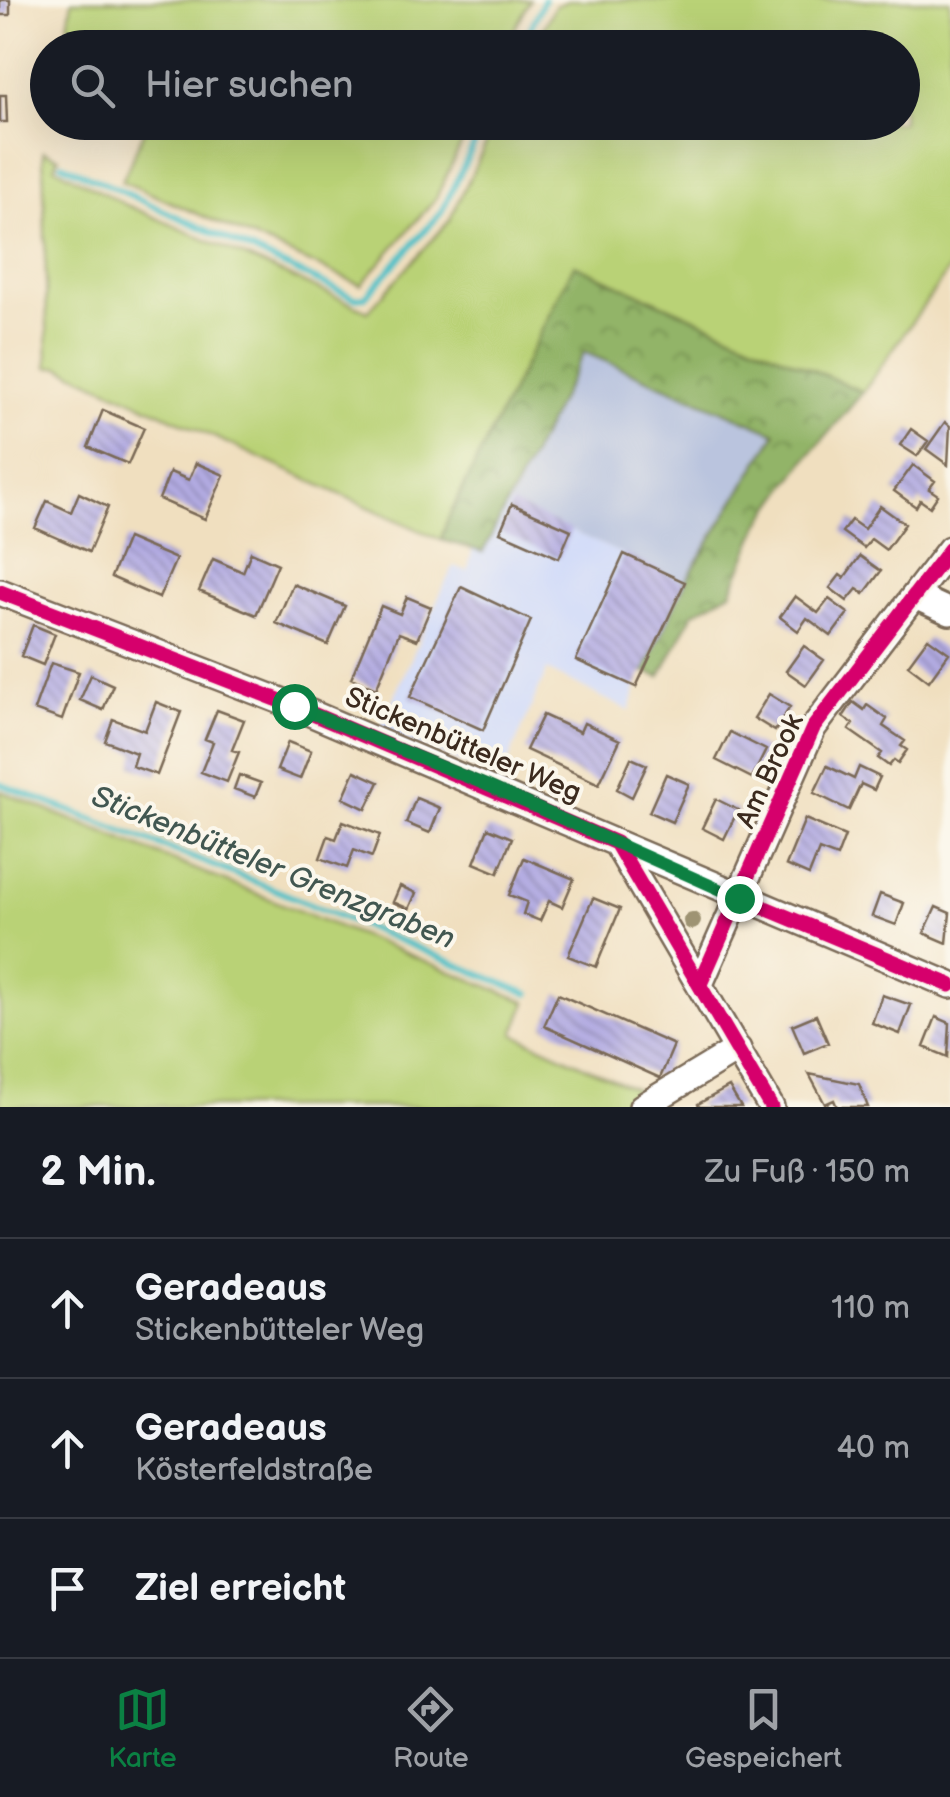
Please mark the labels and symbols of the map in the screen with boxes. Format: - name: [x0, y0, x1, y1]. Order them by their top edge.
- street label: Stickenbütteler Weg: [340, 680, 586, 810]
- route start: [272, 684, 318, 730]
- street label: Am Brook: [729, 708, 811, 833]
- water label: Stickenbütteler Grenzgraben: [86, 779, 460, 957]
- route end: [717, 876, 763, 922]

